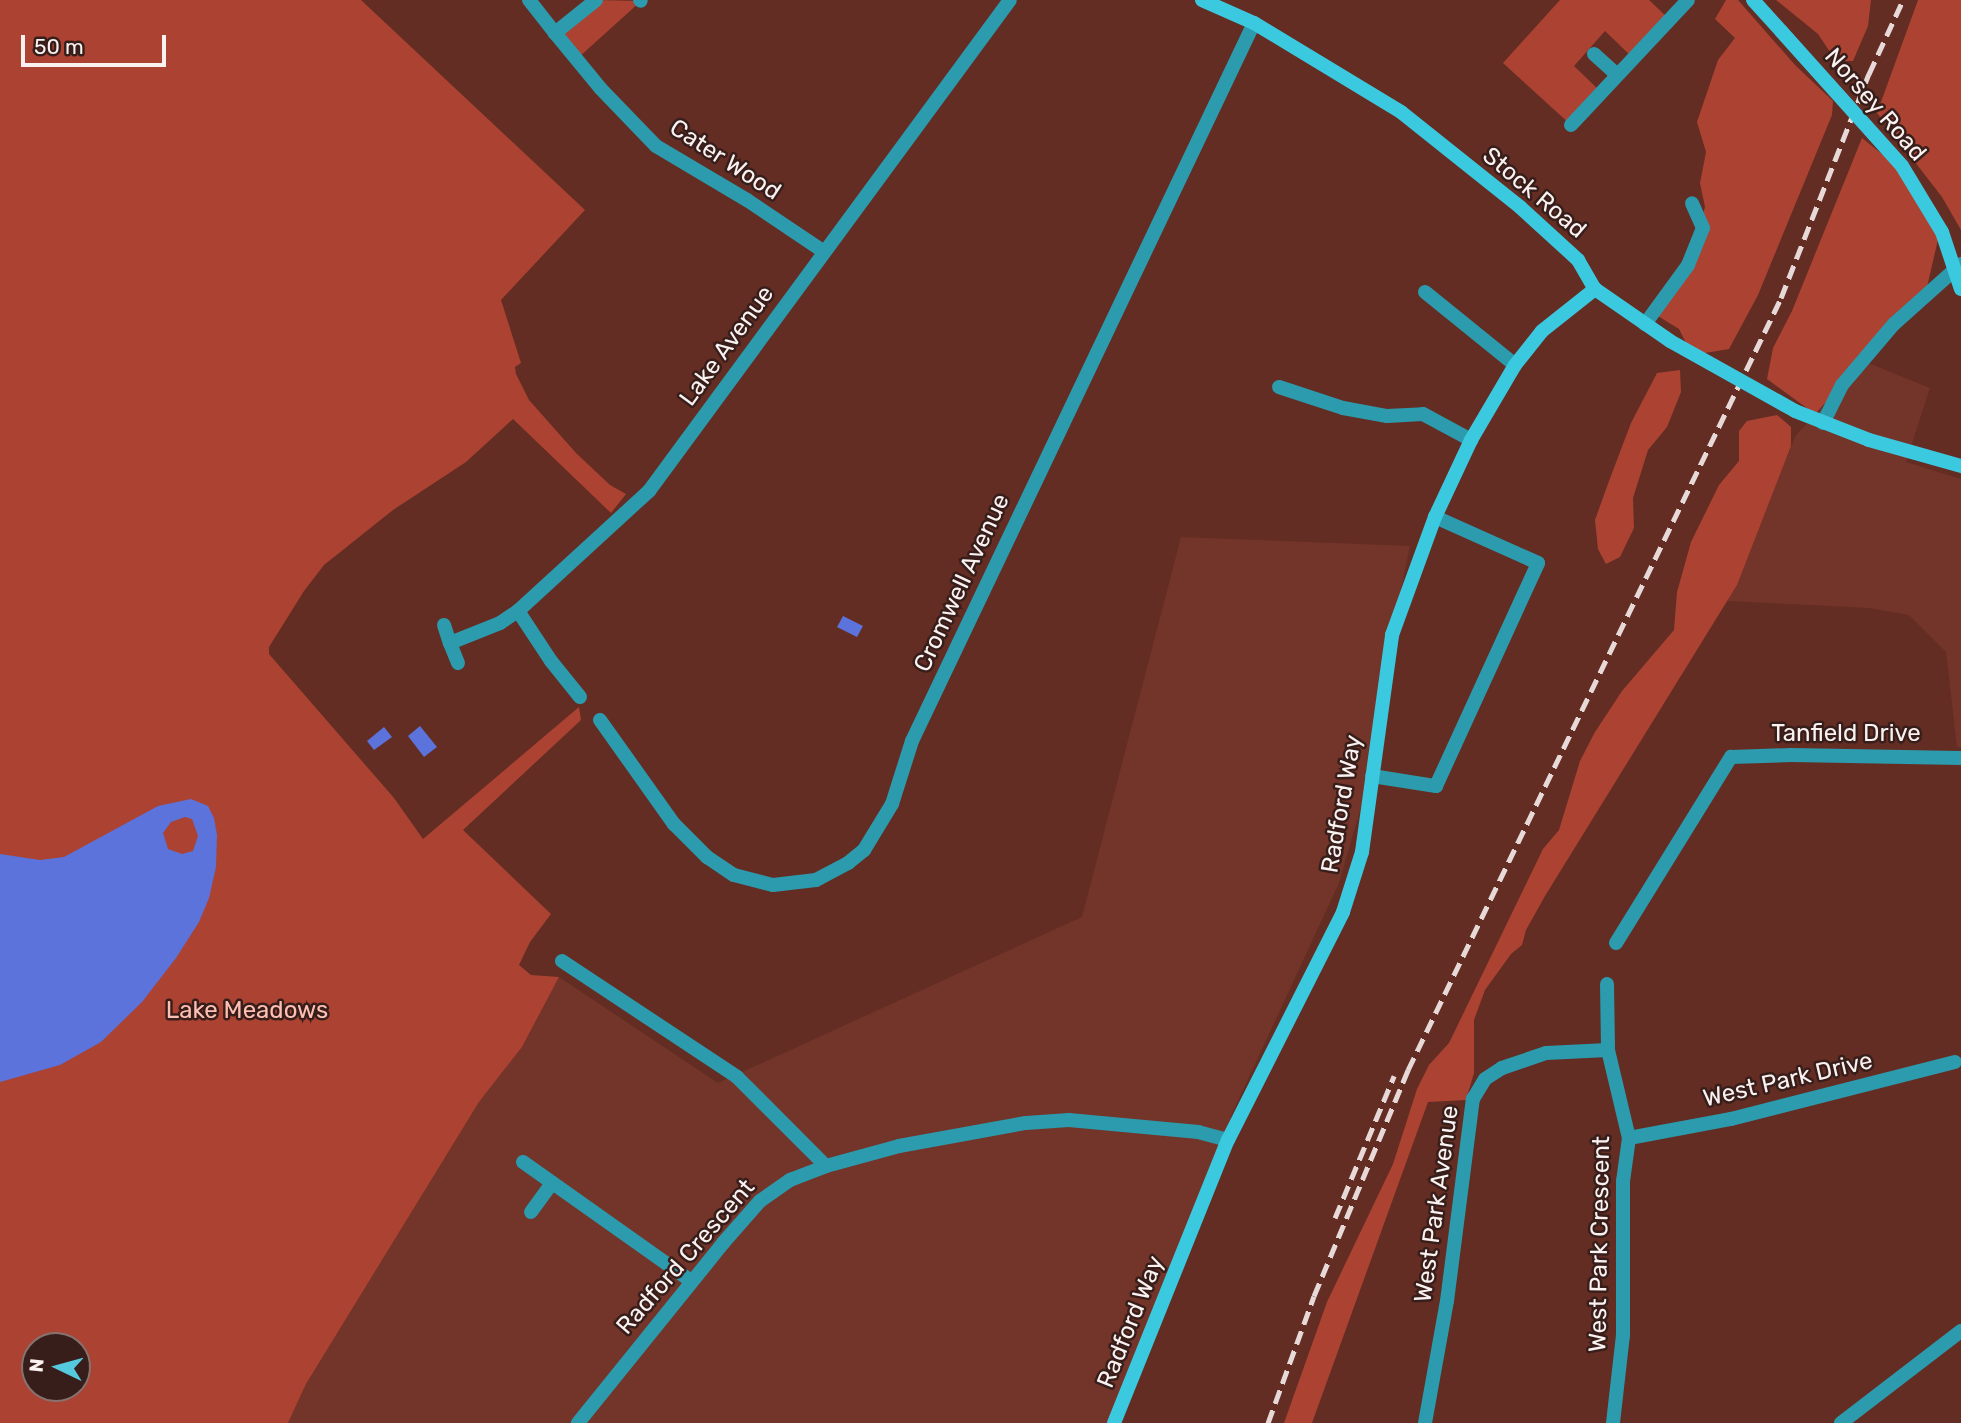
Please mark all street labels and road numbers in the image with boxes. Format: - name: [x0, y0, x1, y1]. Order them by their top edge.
- street label: Norsey Road: [1818, 42, 1932, 168]
- street label: Cater Wood: [664, 113, 786, 207]
- street label: Stock Road: [1476, 141, 1592, 245]
- street label: Lake Avenue: [674, 280, 780, 412]
- street label: Cromwell Avenue: [908, 489, 1016, 677]
- street label: Tanfield Drive: [1771, 720, 1921, 748]
- street label: Radford Way: [1316, 733, 1368, 875]
- street label: West Park Drive: [1700, 1046, 1876, 1114]
- street label: West Park Avenue: [1409, 1103, 1465, 1305]
- street label: West Park Crescent: [1584, 1136, 1616, 1352]
- street label: Radford Crescent: [611, 1174, 761, 1340]
- street label: Radford Way: [1091, 1252, 1171, 1392]

